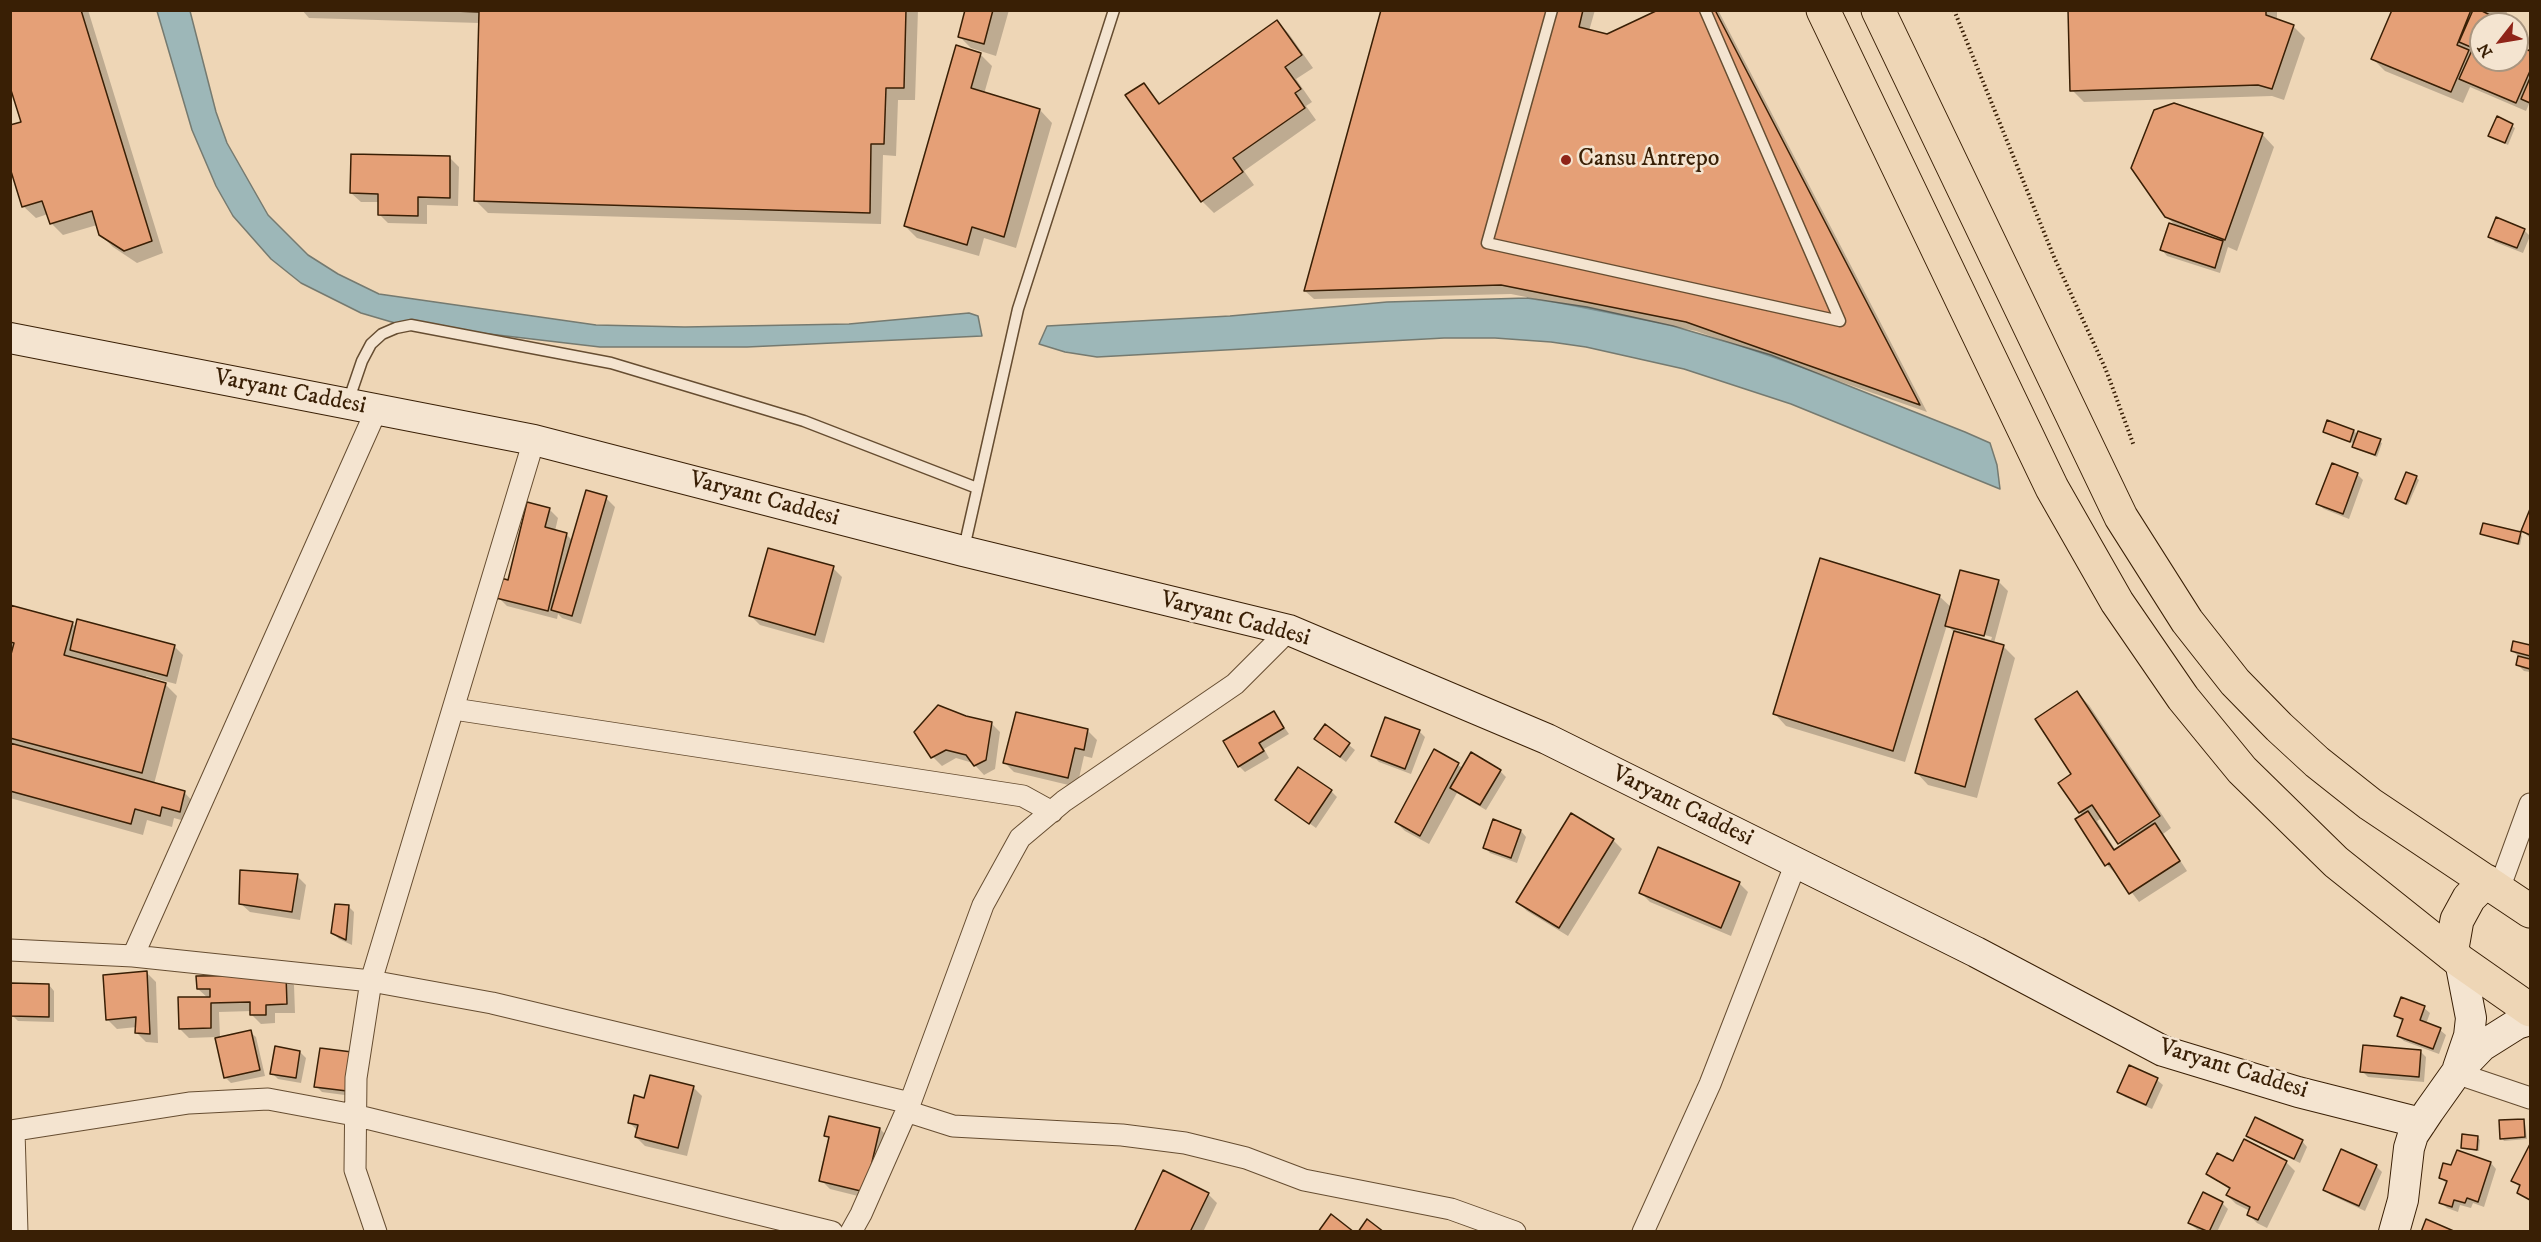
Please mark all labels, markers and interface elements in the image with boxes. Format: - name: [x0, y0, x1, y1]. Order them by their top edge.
- north arrow: [2469, 12, 2529, 72]
- text: N: [2473, 39, 2497, 61]
- place label: Cansu Antrepo: [1578, 146, 1719, 174]
- marker: Cansu Antrepo: [1559, 153, 1573, 167]
- street label: Varyant Caddesi: [212, 364, 368, 422]
- street label: Varyant Caddesi: [686, 466, 842, 534]
- street label: Varyant Caddesi: [1157, 586, 1313, 654]
- street label: Varyant Caddesi: [1607, 760, 1757, 854]
- street label: Varyant Caddesi: [2155, 1034, 2311, 1106]

